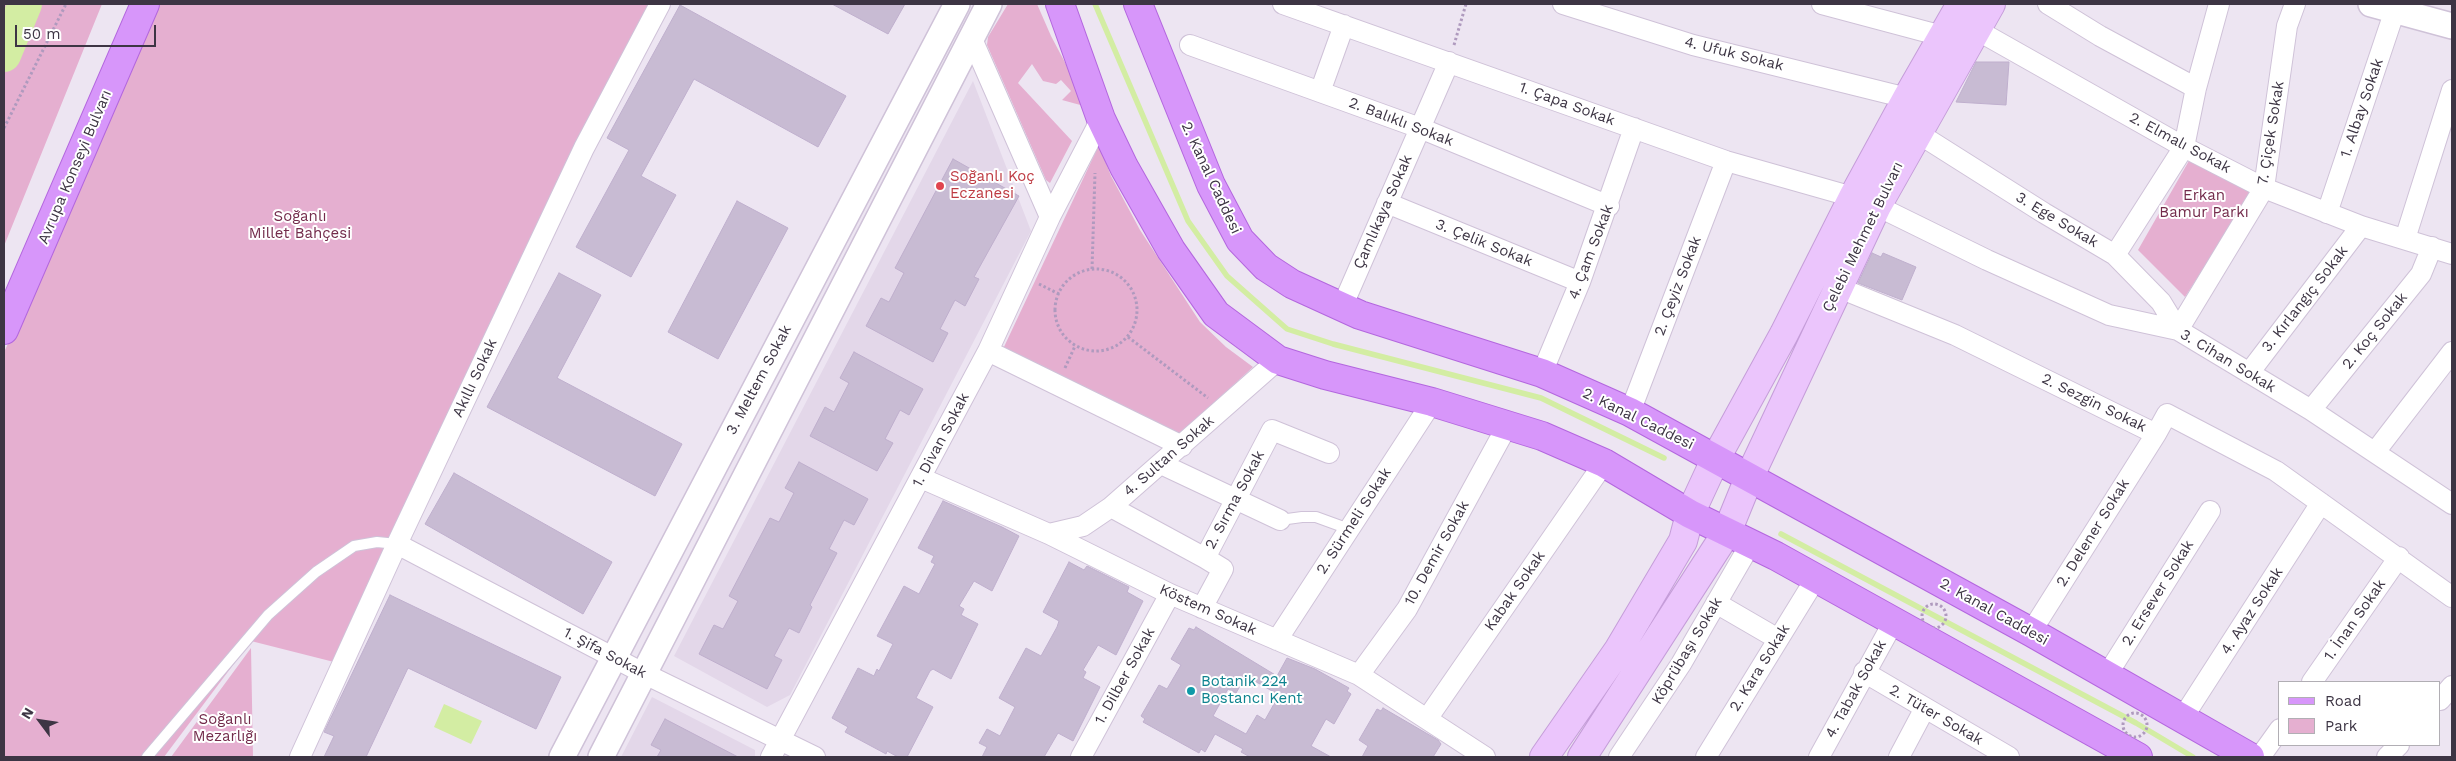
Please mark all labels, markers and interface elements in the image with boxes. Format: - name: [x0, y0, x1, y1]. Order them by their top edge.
- scale bar: [18, 15, 159, 47]
- text: 50 m: [23, 25, 60, 43]
- street label: 4. Ufuk Sokak: [1683, 33, 1785, 75]
- street label: 1. Albay Sokak: [2337, 56, 2387, 160]
- street label: 1. Çapa Sokak: [1517, 78, 1617, 130]
- street label: 7. Çiçek Sokak: [2254, 80, 2288, 186]
- street label: Avrupa Konseyi Bulvarı: [34, 87, 116, 247]
- street label: 2. Balıklı Sokak: [1346, 94, 1456, 150]
- street label: 2. Elmalı Sokak: [2126, 109, 2234, 177]
- street label: 2. Kanal Caddesi: [1177, 119, 1245, 237]
- street label: Çamlıkaya Sokak: [1350, 152, 1416, 272]
- street label: Çelebi Mehmet Bulvarı: [1819, 159, 1907, 315]
- place label: Soğanlı Koç Eczanesi: [950, 168, 1035, 203]
- marker: Soğanlı Koç Eczanesi: [934, 180, 946, 192]
- park label: Erkan Bamur Parkı: [2159, 187, 2249, 222]
- street label: 3. Ege Sokak: [2012, 188, 2102, 252]
- street label: 4. Çam Sokak: [1565, 202, 1617, 302]
- park label: Soğanlı Millet Bahçesi: [249, 208, 351, 243]
- street label: 3. Çelik Sokak: [1433, 215, 1535, 271]
- street label: 2. Çeyiz Sokak: [1651, 234, 1705, 338]
- street label: 3. Kırlangıç Sokak: [2258, 242, 2352, 356]
- street label: 2. Koç Sokak: [2339, 289, 2411, 373]
- street label: 3. Meltem Sokak: [722, 322, 796, 438]
- street label: 3. Cihan Sokak: [2177, 325, 2279, 397]
- street label: Akıllı Sokak: [449, 336, 501, 420]
- street label: 2. Sezgin Sokak: [2039, 370, 2149, 436]
- street label: 2. Kanal Caddesi: [1579, 384, 1697, 454]
- street label: 1. Divan Sokak: [909, 390, 973, 490]
- street label: 4. Sultan Sokak: [1120, 412, 1218, 500]
- street label: 2. Sırma Sokak: [1201, 447, 1269, 553]
- street label: 2. Sürmeli Sokak: [1313, 464, 1395, 578]
- street label: 2. Delener Sokak: [2053, 476, 2133, 590]
- street label: 10. Demir Sokak: [1401, 498, 1473, 608]
- street label: 2. Ersever Sokak: [2118, 537, 2198, 649]
- street label: Kabak Sokak: [1481, 548, 1549, 634]
- street label: 4. Ayaz Sokak: [2217, 564, 2287, 658]
- street label: 2. Kanal Caddesi: [1936, 575, 2052, 649]
- street label: 1. İnan Sokak: [2320, 576, 2390, 664]
- street label: Köstem Sokak: [1157, 581, 1259, 639]
- street label: Köprübaşı Sokak: [1648, 594, 1726, 708]
- street label: 2. Kara Sokak: [1726, 621, 1794, 715]
- street label: 1. Şifa Sokak: [560, 624, 650, 682]
- street label: 1. Dilber Sokak: [1091, 625, 1159, 727]
- street label: 4. Tabak Sokak: [1822, 637, 1890, 741]
- place label: Botanik 224 Bostancı Kent: [1201, 673, 1303, 708]
- street label: 2. Tüter Sokak: [1886, 681, 1986, 749]
- legend: [2278, 681, 2441, 746]
- marker: Botanik 224 Bostancı Kent: [1185, 685, 1197, 697]
- text: Road: [2325, 692, 2362, 710]
- north arrow: [15, 696, 65, 746]
- text: N: [18, 705, 37, 722]
- park label: Soğanlı Mezarlığı: [193, 711, 257, 746]
- text: Park: [2325, 717, 2357, 735]

